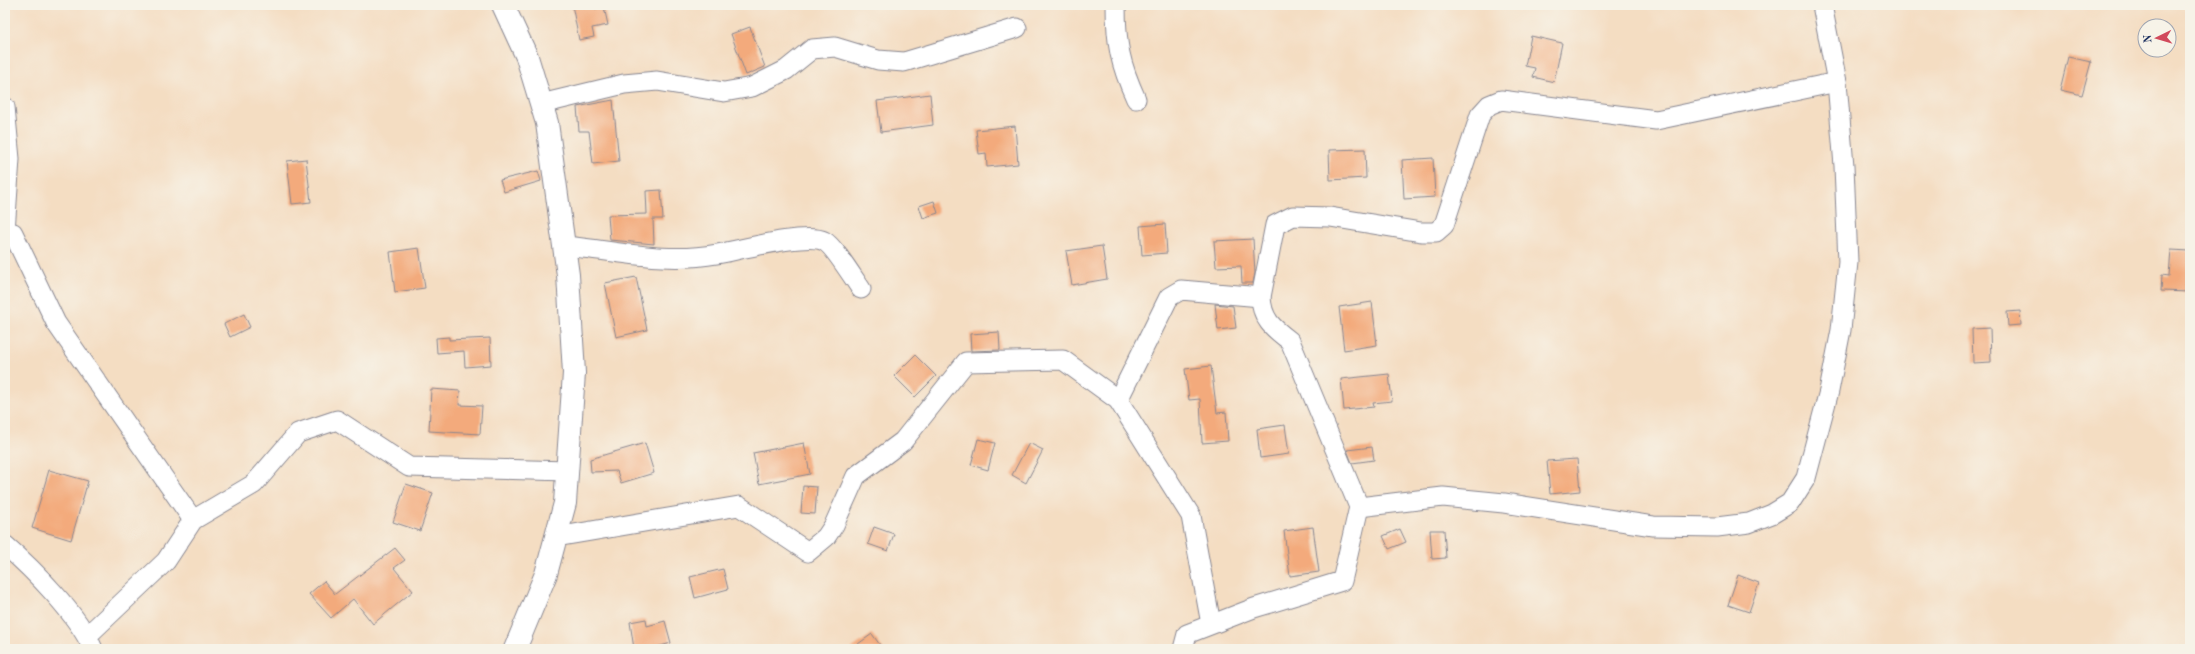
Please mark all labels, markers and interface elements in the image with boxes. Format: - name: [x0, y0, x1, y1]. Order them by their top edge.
- north arrow: [2137, 18, 2177, 58]
- text: N: [2143, 33, 2154, 43]

